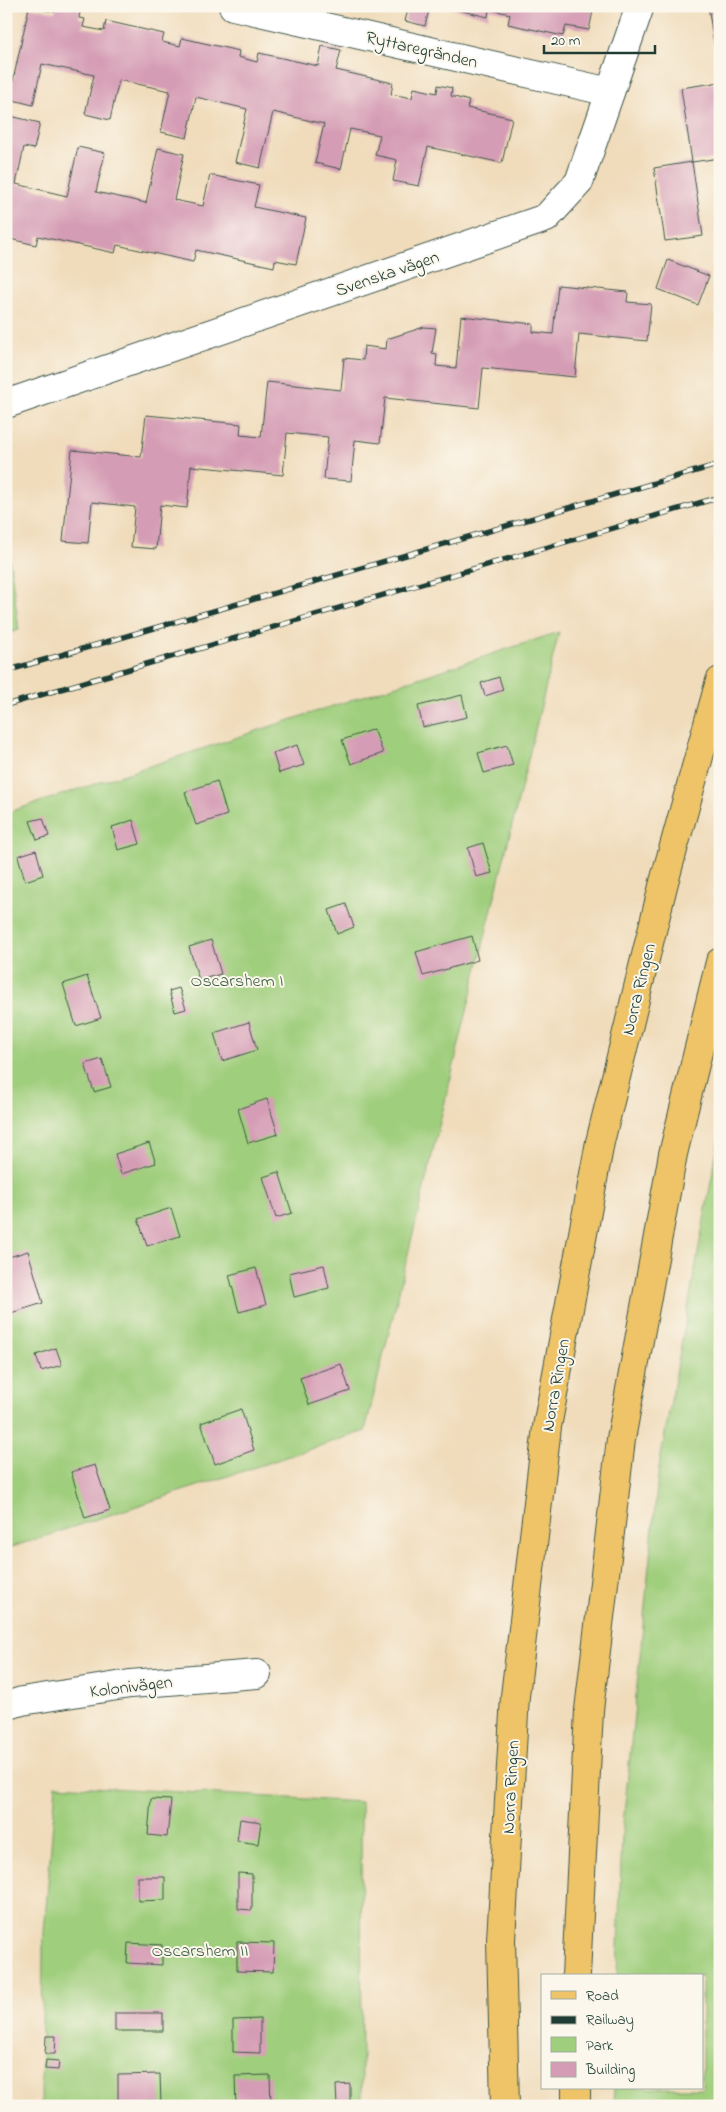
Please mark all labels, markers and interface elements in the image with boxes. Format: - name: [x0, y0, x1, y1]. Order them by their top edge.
- scale bar: [544, 22, 655, 54]
- street label: Ryttaregränden: [363, 25, 480, 77]
- text: 20 m: [551, 30, 581, 52]
- street label: Svenska vägen: [332, 245, 444, 306]
- street label: Norra Ringen: [616, 941, 665, 1038]
- park label: Oscarshem I: [191, 969, 283, 995]
- street label: Norra Ringen: [536, 1337, 579, 1434]
- street label: Kolonivägen: [88, 1670, 174, 1707]
- street label: Norra Ringen: [497, 1739, 528, 1835]
- park label: Oscarshem II: [152, 1939, 248, 1965]
- legend: [541, 1974, 704, 2090]
- text: Road: [586, 1985, 619, 2007]
- text: Railway: [586, 2009, 634, 2032]
- text: Park: [586, 2035, 614, 2057]
- text: Building: [585, 2059, 635, 2082]

